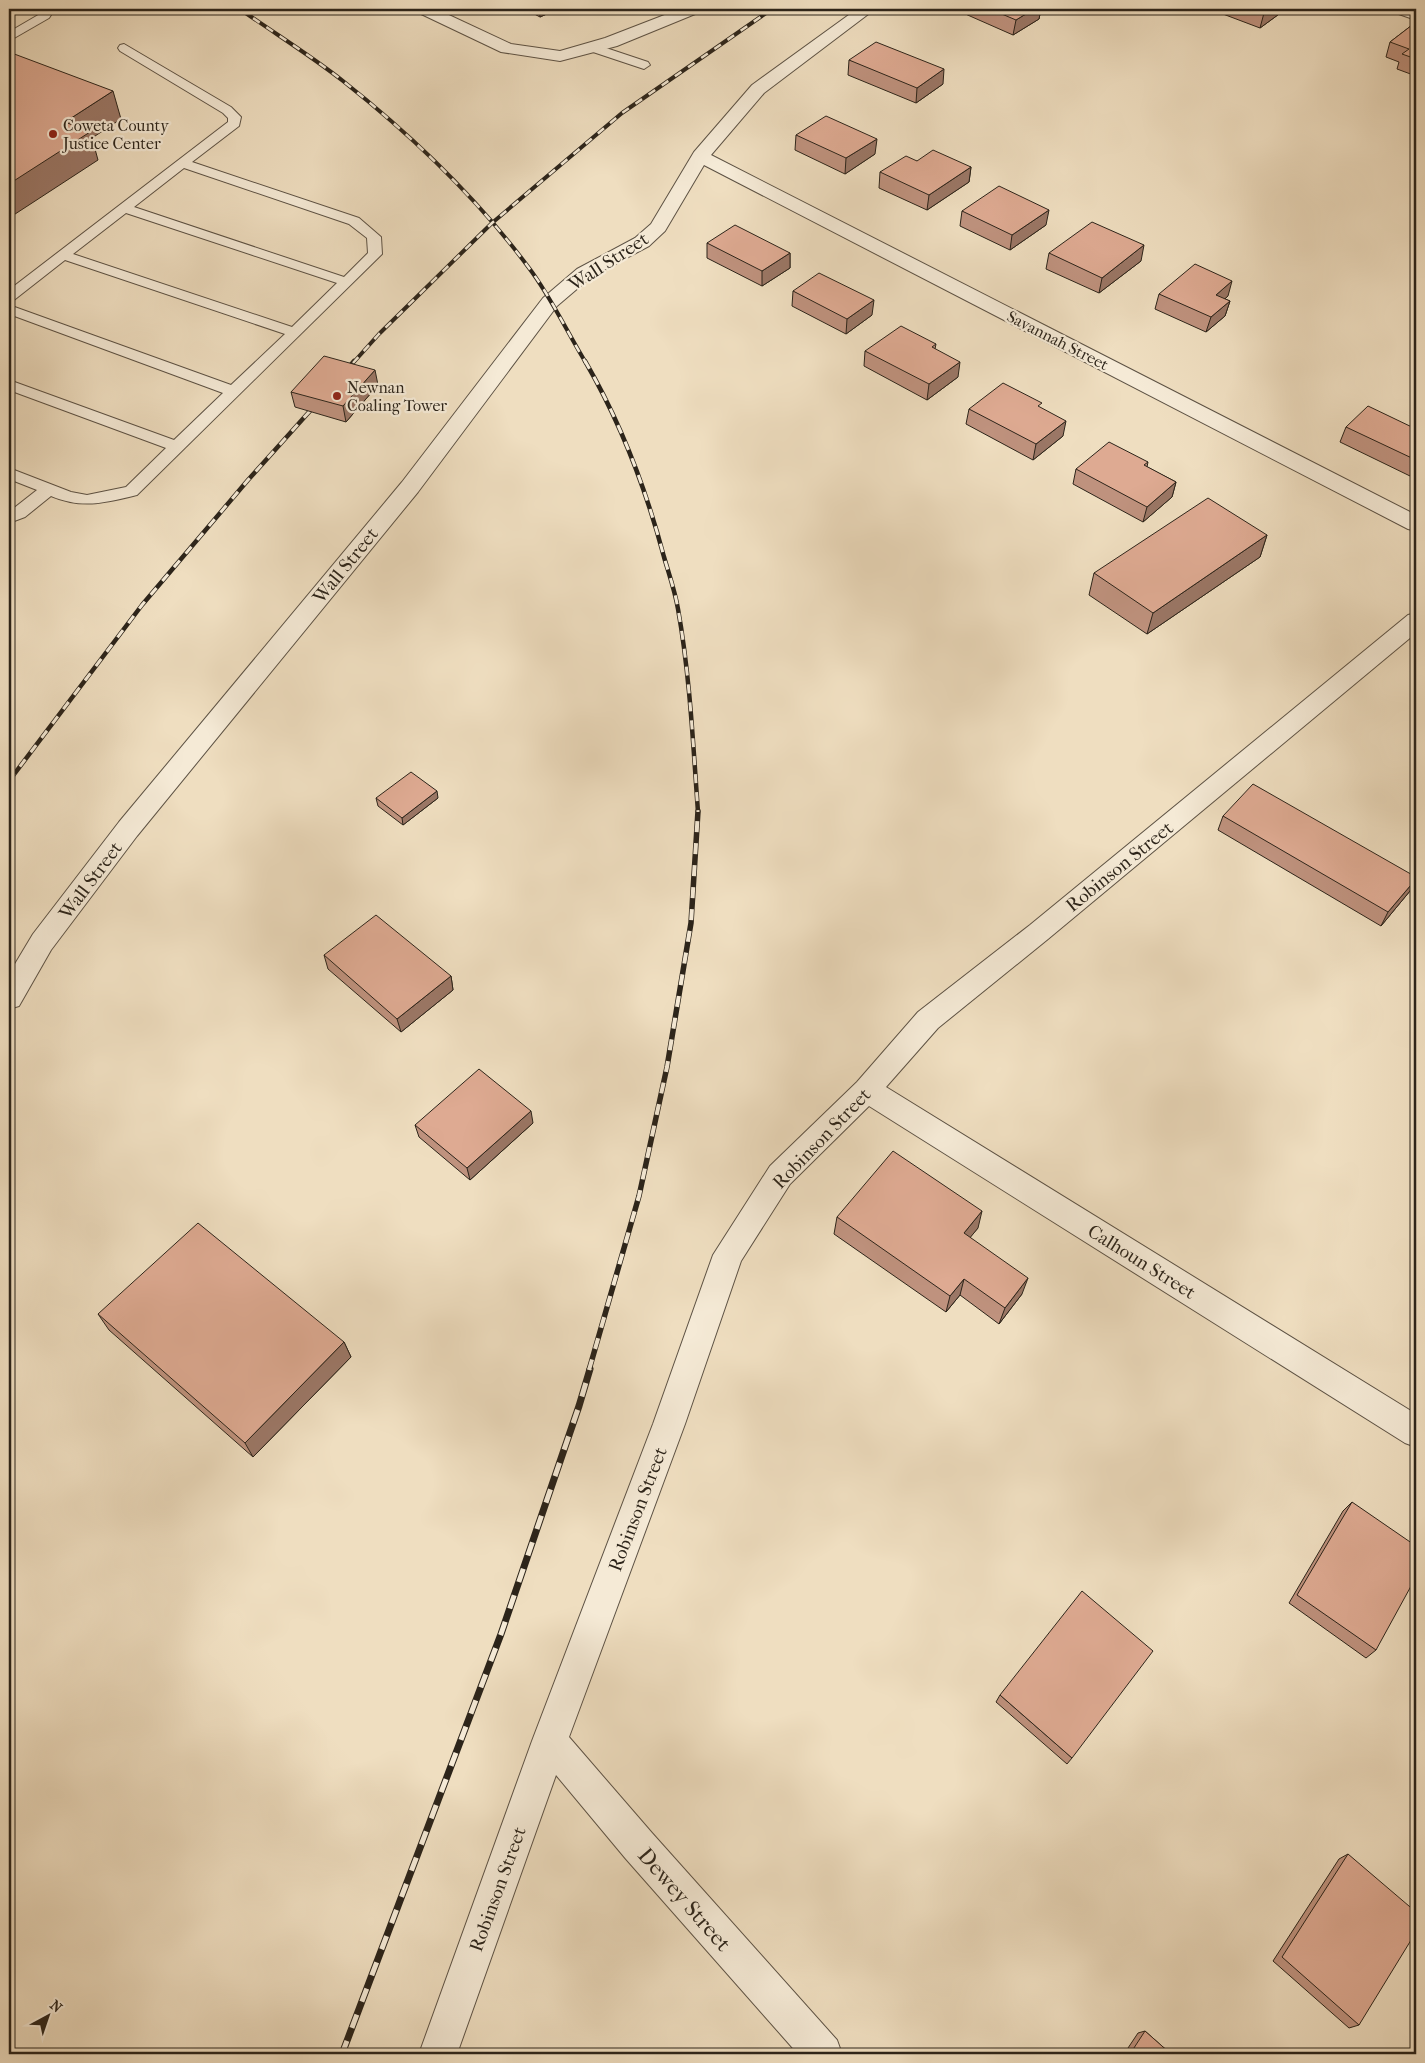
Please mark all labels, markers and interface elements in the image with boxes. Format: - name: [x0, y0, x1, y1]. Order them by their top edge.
- place label: Coweta County Justice Center: [61, 116, 169, 153]
- marker: Coweta County Justice Center: [47, 128, 59, 140]
- street label: Wall Street: [564, 228, 653, 296]
- street label: Savannah Street: [1004, 307, 1112, 374]
- place label: Newnan Coaling Tower: [347, 378, 447, 415]
- marker: Newnan Coaling Tower: [331, 390, 343, 402]
- street label: Wall Street: [308, 523, 383, 609]
- street label: Robinson Street: [1062, 817, 1178, 917]
- street label: Wall Street: [54, 838, 127, 924]
- street label: Robinson Street: [768, 1084, 875, 1194]
- street label: Calhoun Street: [1084, 1220, 1200, 1304]
- street label: Robinson Street: [604, 1444, 672, 1575]
- street label: Robinson Street: [465, 1824, 531, 1955]
- street label: Dewey Street: [632, 1843, 736, 1957]
- north arrow: [22, 1990, 72, 2040]
- text: N: [47, 1996, 66, 2017]

